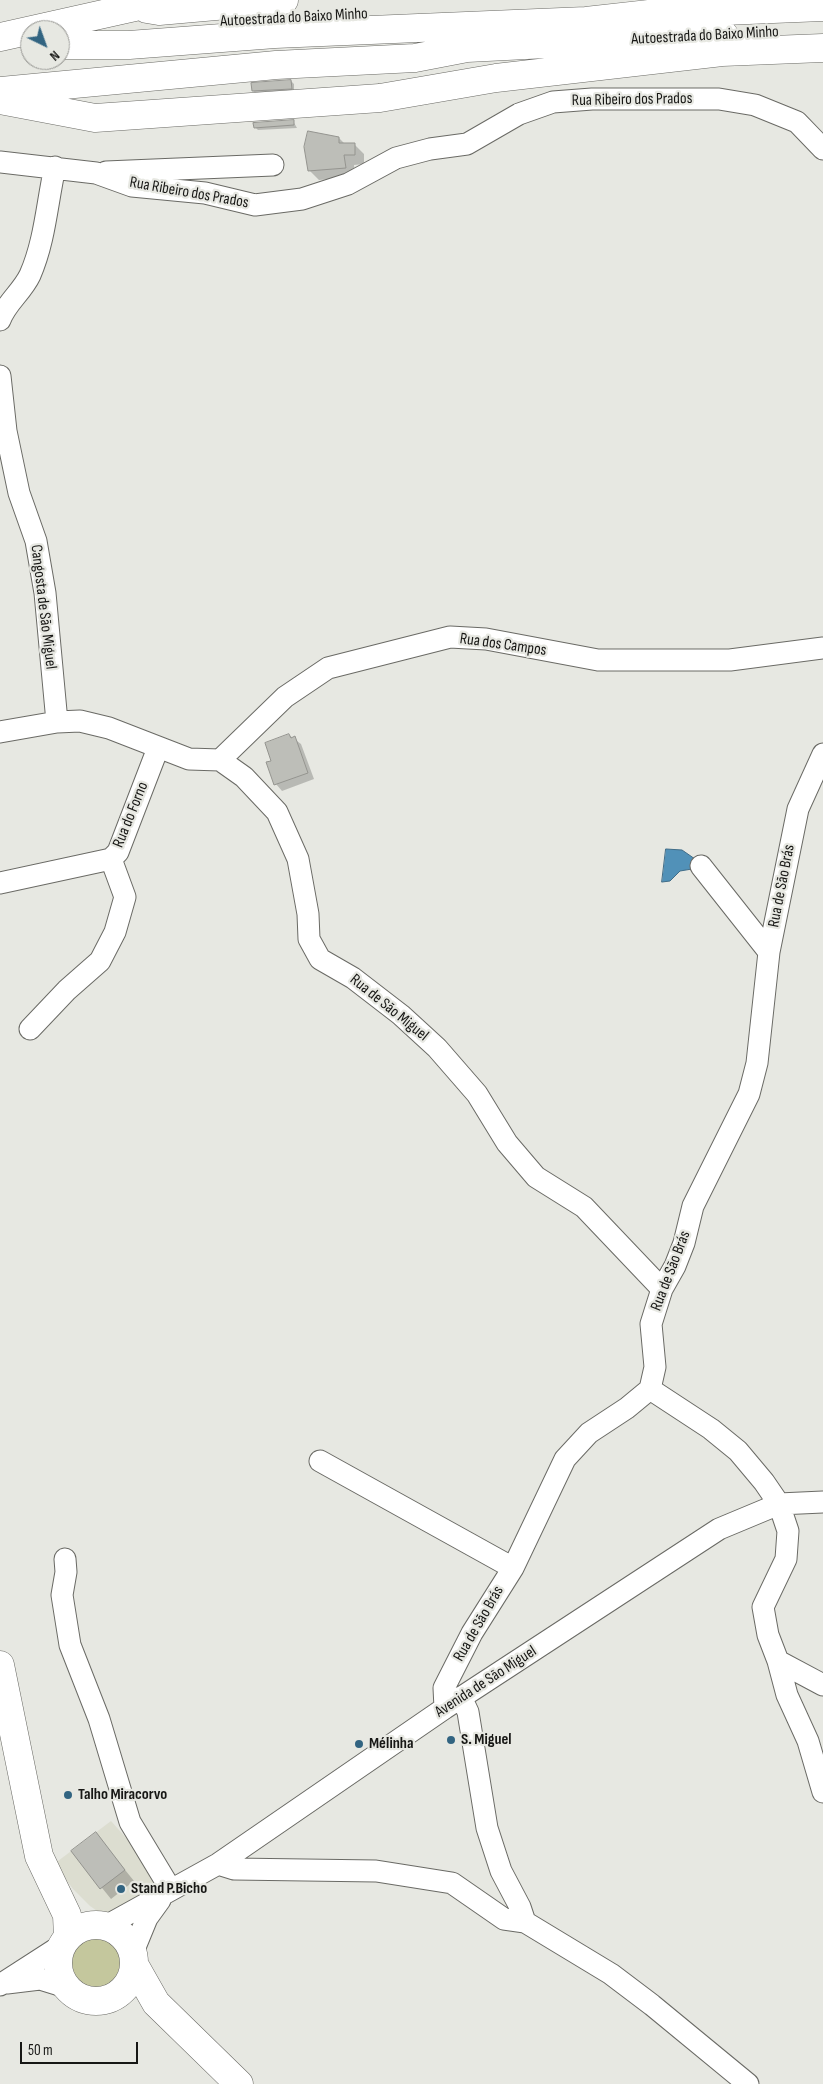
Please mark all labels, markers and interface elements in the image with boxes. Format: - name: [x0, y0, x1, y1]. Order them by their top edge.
- street label: Autoestrada do Baixo Minho: [220, 5, 368, 31]
- north arrow: [20, 20, 70, 70]
- street label: Autoestrada do Baixo Minho: [631, 23, 779, 49]
- text: N: [46, 47, 63, 65]
- street label: Rua Ribeiro dos Prados: [572, 89, 692, 111]
- street label: Rua Ribeiro dos Prados: [128, 173, 250, 213]
- street label: Cangosta de São Miguel: [26, 544, 60, 670]
- street label: Rua dos Campos: [458, 629, 548, 661]
- street label: Rua do Forno: [109, 779, 153, 851]
- street label: Rua de São Brás: [765, 843, 799, 929]
- street label: Rua de São Miguel: [346, 970, 432, 1046]
- street label: Rua de São Brás: [647, 1228, 695, 1314]
- street label: Rua de São Brás: [450, 1583, 508, 1665]
- street label: Avenida de São Miguel: [432, 1642, 540, 1722]
- place label: S. Miguel: [461, 1730, 512, 1750]
- place label: Mélinha: [369, 1734, 413, 1754]
- marker: S. Miguel: [445, 1734, 457, 1746]
- marker: Mélinha: [353, 1738, 365, 1750]
- place label: Talho Miracorvo: [78, 1785, 167, 1805]
- marker: Talho Miracorvo: [62, 1789, 74, 1801]
- place label: Stand P.Bicho: [131, 1879, 207, 1899]
- marker: Stand P.Bicho: [115, 1883, 127, 1895]
- scale bar: [22, 2032, 140, 2064]
- text: 50 m: [28, 2041, 53, 2060]

